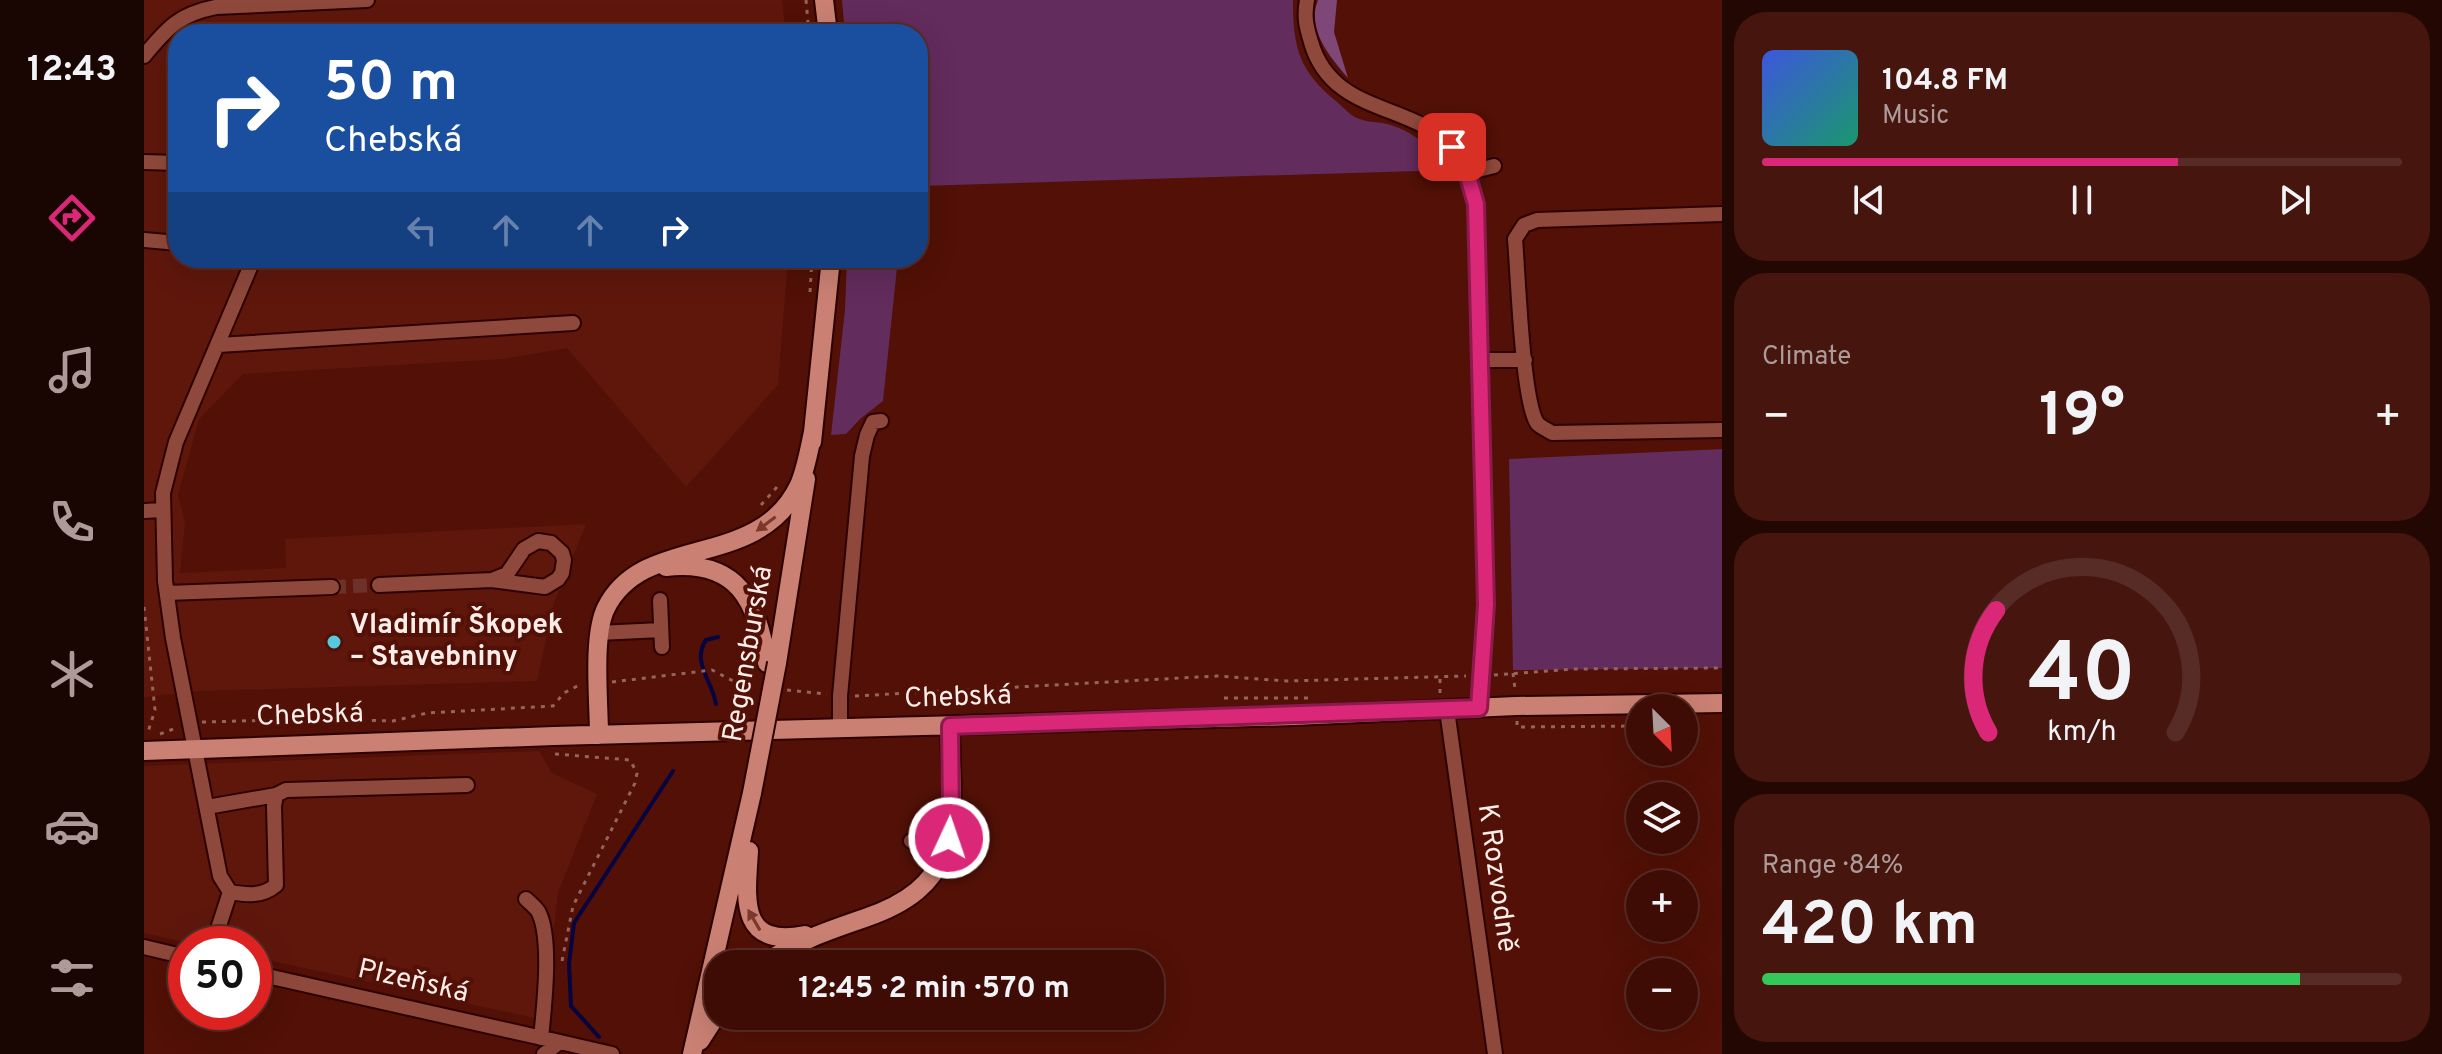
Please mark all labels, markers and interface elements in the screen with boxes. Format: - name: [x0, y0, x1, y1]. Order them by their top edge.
- text: 12:43: [27, 48, 117, 94]
- text: 50 m: [324, 50, 458, 120]
- icon: right: [192, 56, 296, 160]
- text: 104.8 FM: [1882, 63, 2008, 100]
- text: Music: [1882, 100, 1949, 133]
- pin: [1418, 113, 1486, 181]
- text: Chebská: [324, 119, 462, 165]
- icon: arrive: [1430, 125, 1474, 169]
- icon: previous: [1847, 178, 1891, 222]
- icon: pause: [2060, 178, 2104, 222]
- icon: next: [2273, 178, 2317, 222]
- icon: directions: [44, 190, 100, 246]
- icon: left: [400, 208, 444, 252]
- icon: ahead: [484, 208, 528, 252]
- icon: ahead: [568, 208, 612, 252]
- icon: right: [652, 208, 696, 252]
- text: Climate: [1762, 341, 1851, 374]
- icon: music: [44, 342, 100, 398]
- text: 19°: [2039, 381, 2125, 457]
- text: −: [1762, 391, 1790, 447]
- text: +: [2374, 391, 2402, 447]
- icon: phone: [44, 494, 100, 550]
- one-way arrow: [756, 515, 776, 531]
- street label: Regensburská: [716, 563, 782, 745]
- place label: Vladimír Škopek – Stavebniny: [350, 606, 564, 676]
- text: 40: [2028, 626, 2136, 731]
- marker: Vladimír Škopek – Stavebniny: [325, 633, 343, 651]
- icon: climate: [44, 646, 100, 702]
- street label: Chebská: [904, 678, 1012, 718]
- north arrow: [1626, 694, 1698, 766]
- map controls: [1626, 694, 1698, 1030]
- street label: Chebská: [256, 696, 364, 736]
- text: km/h: [2047, 715, 2117, 751]
- button: layers: [1626, 782, 1698, 854]
- position arrow: [907, 796, 991, 880]
- icon: car: [44, 798, 100, 854]
- street label: K Rozvodně: [1468, 801, 1524, 955]
- text: Range · 84%: [1762, 850, 1903, 883]
- button: +: [1626, 870, 1698, 942]
- text: 420 km: [1762, 890, 1978, 966]
- one-way arrow: [748, 908, 762, 931]
- speed limit sign: 50: [168, 926, 272, 1030]
- icon: filters: [44, 950, 100, 1006]
- street label: Plzeňská: [354, 952, 472, 1012]
- button: −: [1626, 958, 1698, 1030]
- text: 12:45 · 2 min · 570 m: [798, 971, 1070, 1008]

